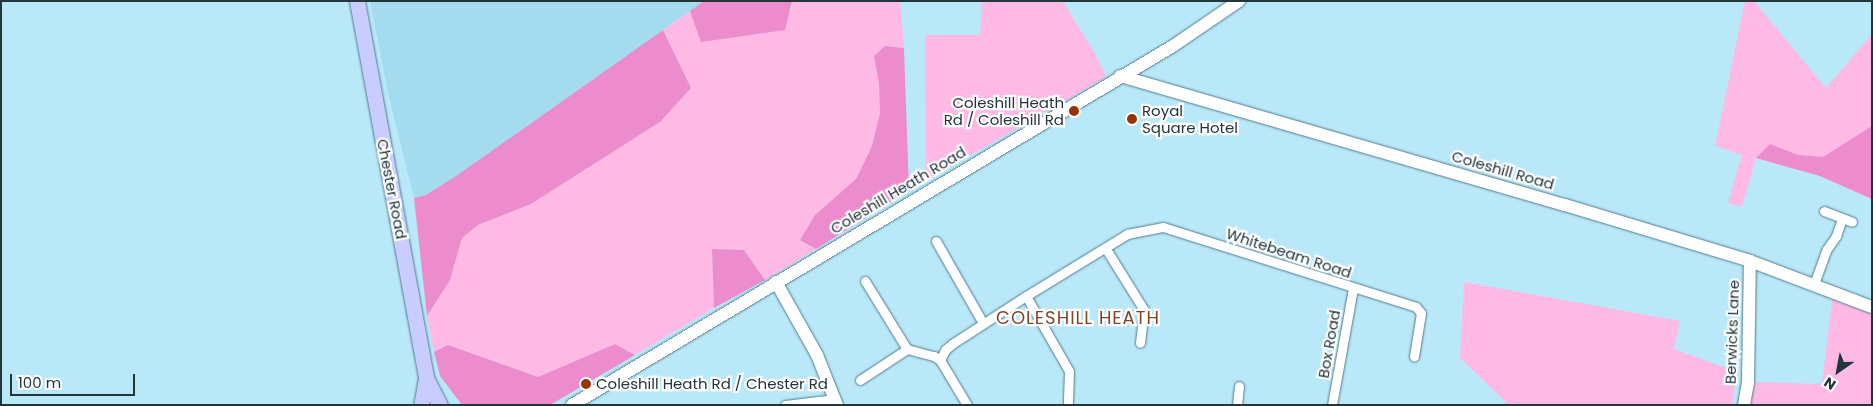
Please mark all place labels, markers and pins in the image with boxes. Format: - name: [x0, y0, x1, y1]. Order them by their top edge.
- place label: Coleshill Heath Rd / Coleshill Rd: [944, 93, 1064, 128]
- place label: Royal Square Hotel: [1142, 101, 1238, 136]
- marker: Coleshill Heath Rd / Coleshill Rd: [1068, 105, 1080, 117]
- marker: Royal Square Hotel: [1126, 113, 1138, 125]
- place label: Coleshill Heath Rd / Chester Rd: [596, 375, 828, 393]
- marker: Coleshill Heath Rd / Chester Rd: [580, 378, 592, 390]

